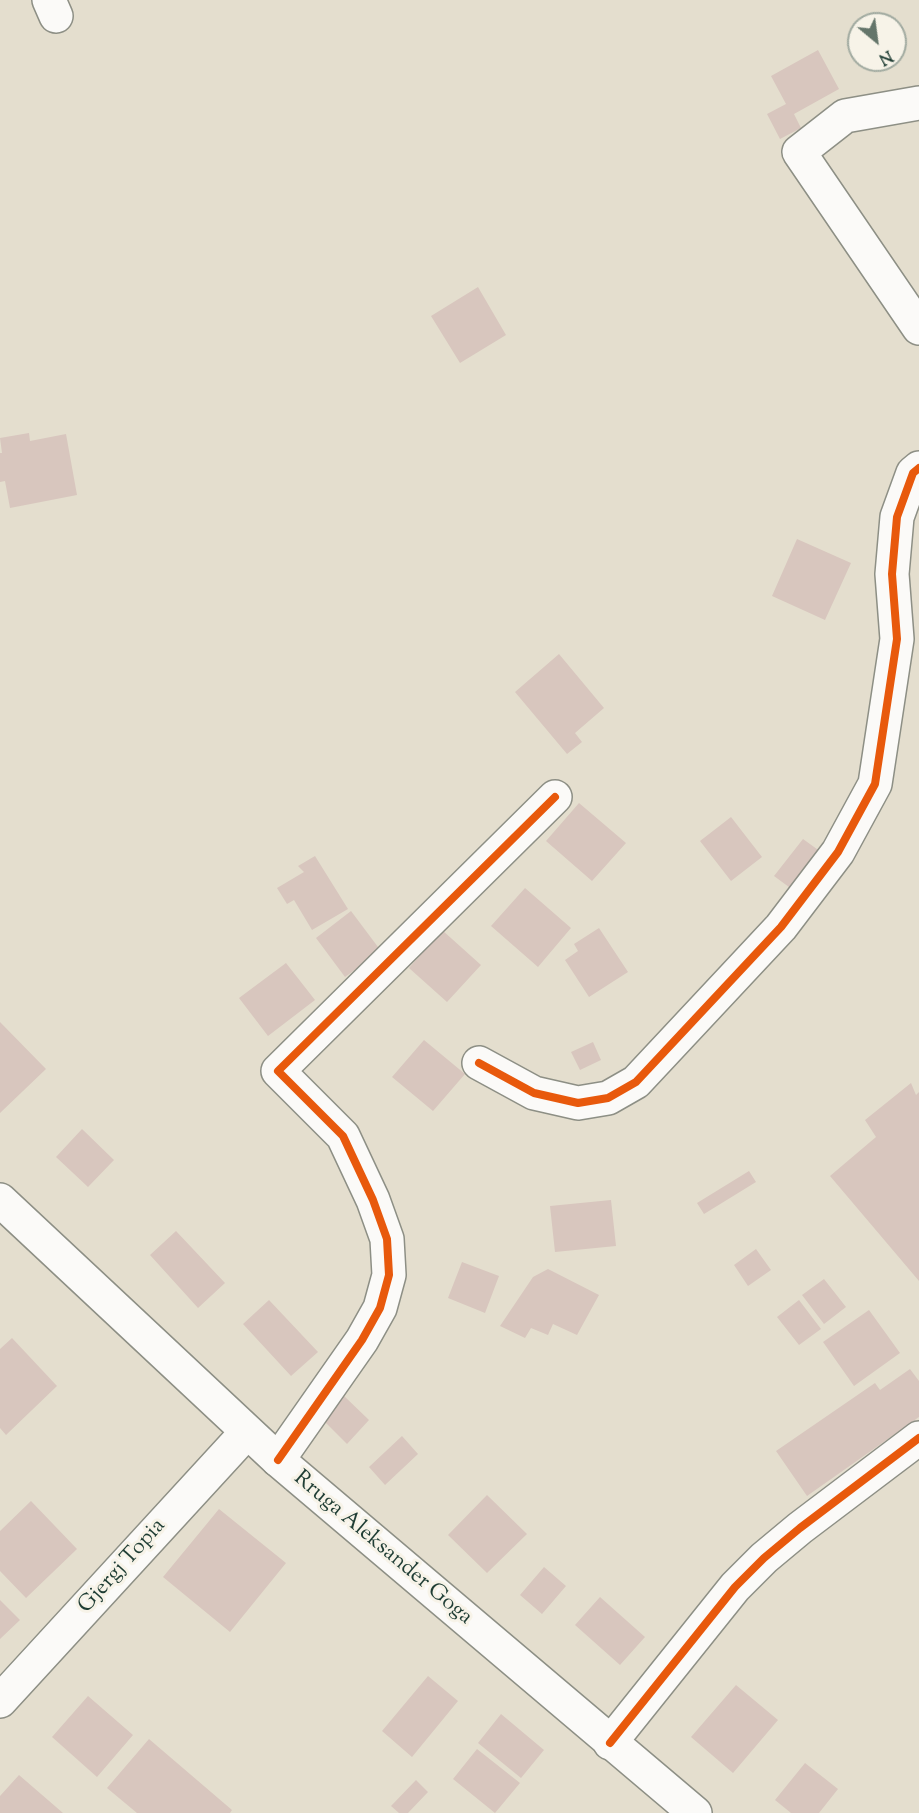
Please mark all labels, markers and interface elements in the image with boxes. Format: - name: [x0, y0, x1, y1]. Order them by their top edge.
- north arrow: [847, 12, 907, 72]
- text: N: [874, 43, 896, 70]
- street label: Rruga Aleksander Goga: [287, 1466, 477, 1632]
- street label: Gjergj Topia: [74, 1514, 172, 1620]

